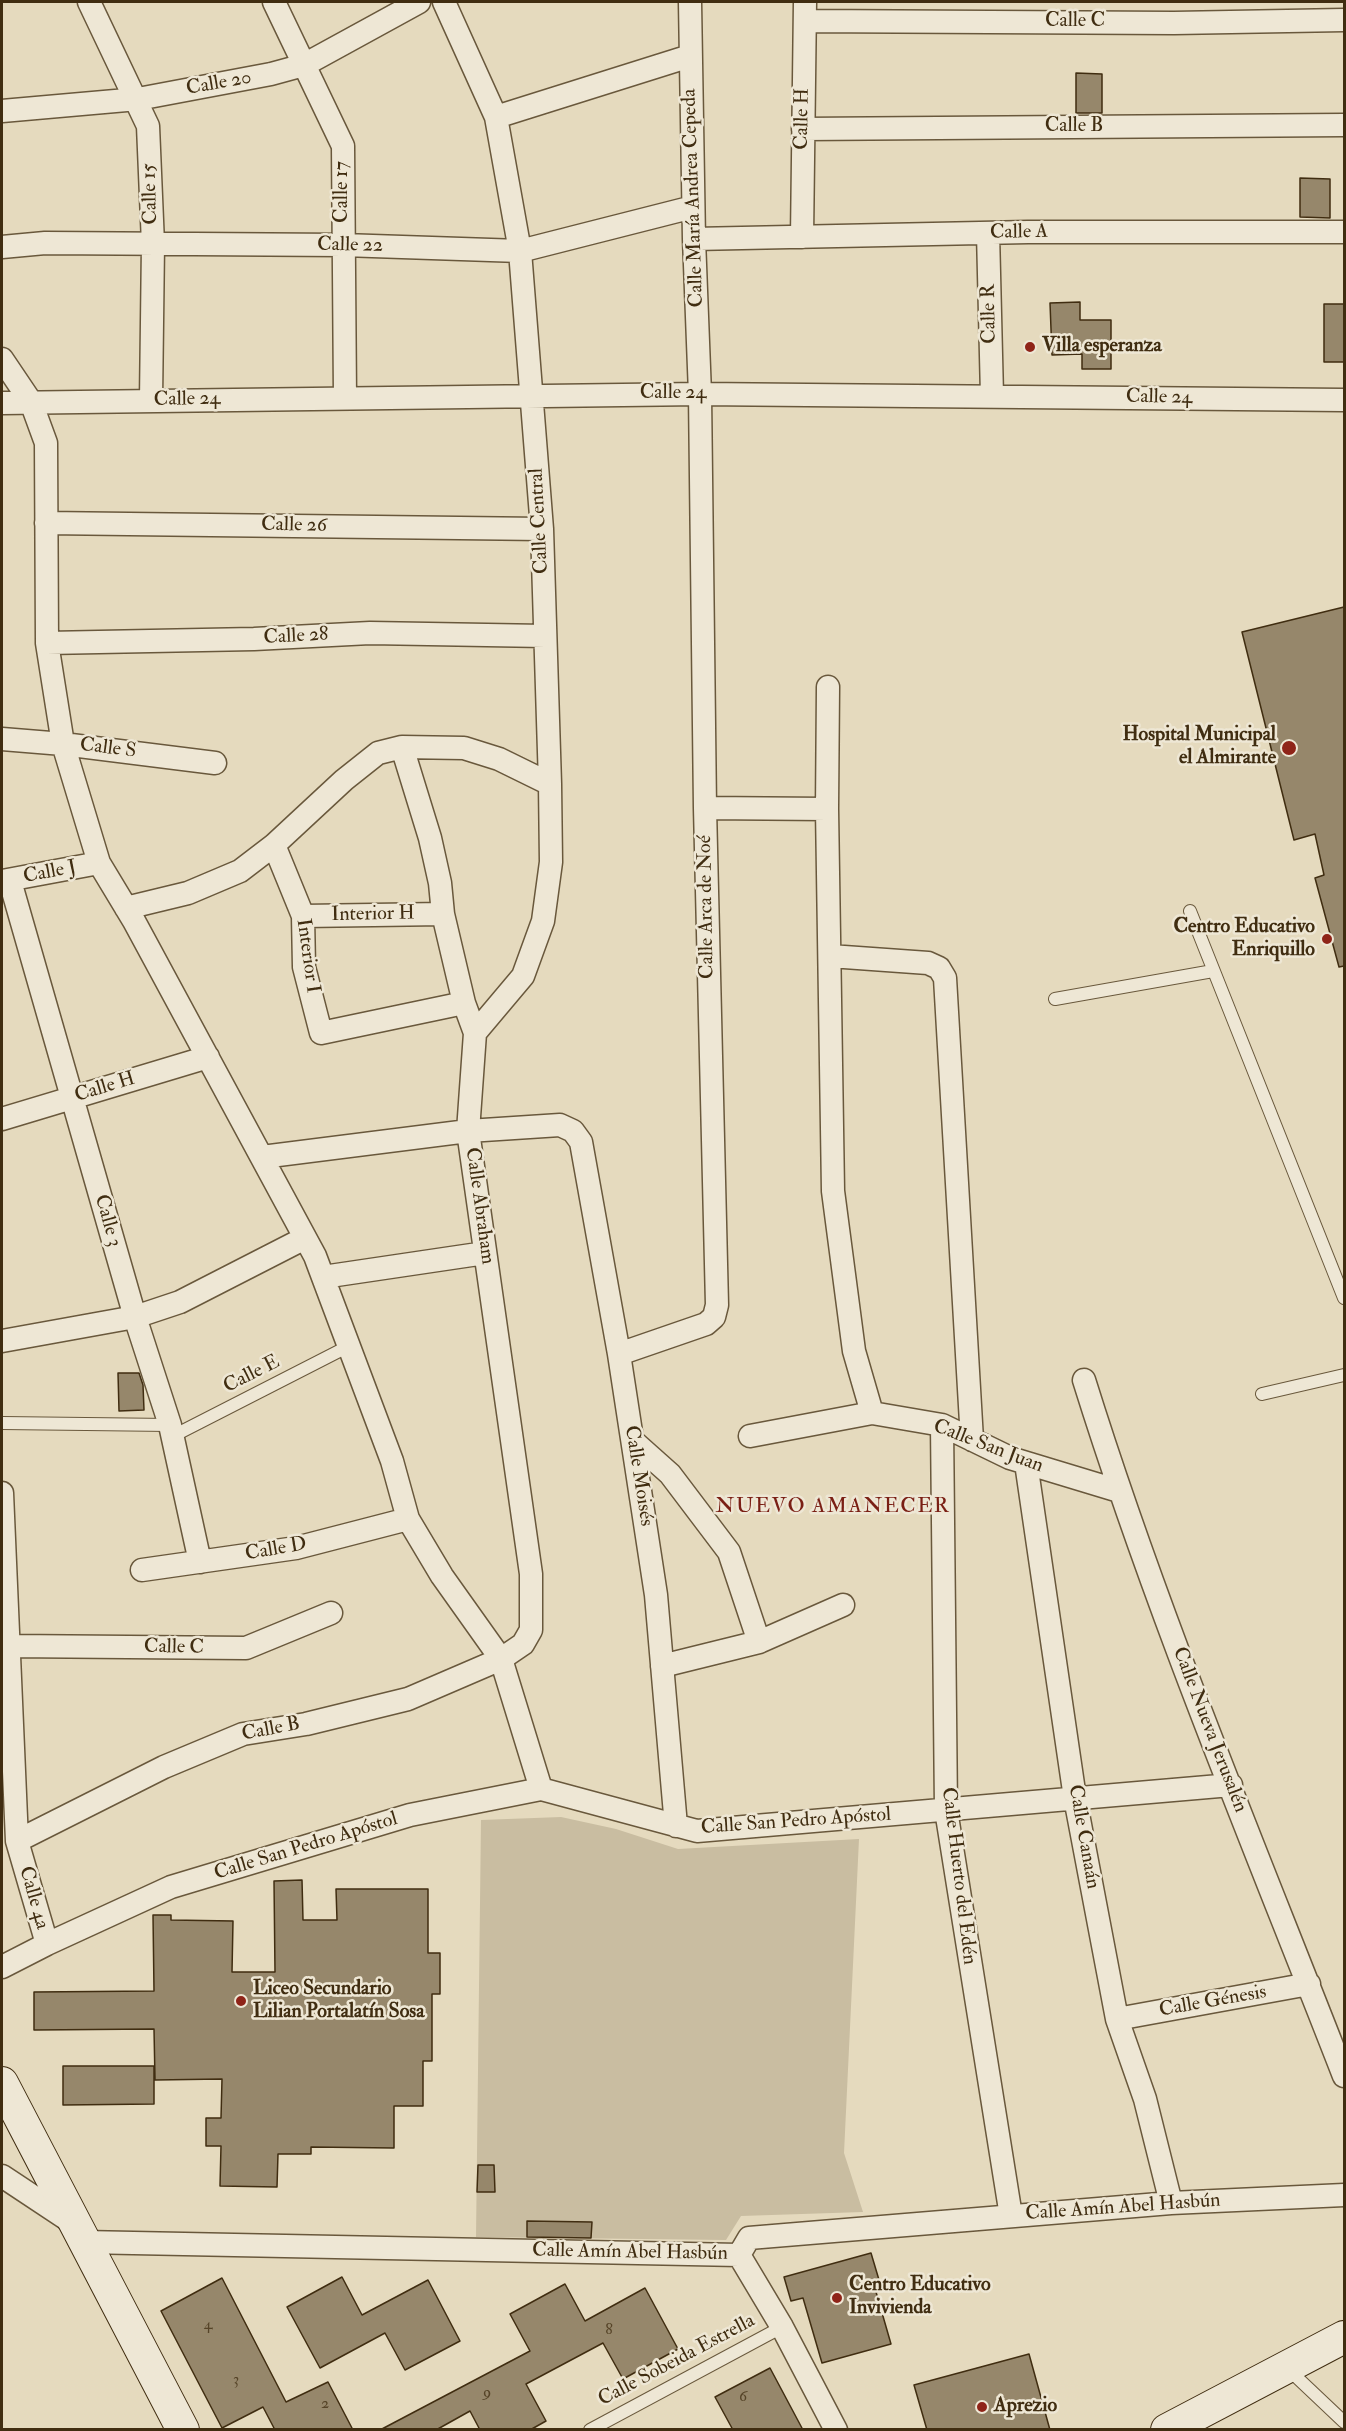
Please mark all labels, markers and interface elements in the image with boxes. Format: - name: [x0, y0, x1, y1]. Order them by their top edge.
- street label: Calle C: [1045, 10, 1105, 34]
- street label: Calle 20: [184, 66, 254, 102]
- street label: Calle María Andrea Cepeda: [678, 88, 710, 308]
- street label: Calle H: [790, 88, 816, 150]
- street label: Calle B: [1045, 115, 1103, 139]
- street label: Calle 17: [331, 161, 355, 223]
- street label: Calle 15: [138, 163, 164, 225]
- street label: Calle A: [990, 220, 1048, 246]
- street label: Calle 22: [317, 233, 383, 259]
- street label: Calle R: [977, 284, 1003, 344]
- place label: Villa esperanza: [1042, 335, 1162, 359]
- marker: Villa esperanza: [1023, 340, 1037, 354]
- street label: Calle 24: [640, 382, 706, 406]
- street label: Calle 24: [1126, 385, 1192, 411]
- street label: Calle 24: [154, 387, 220, 413]
- street label: Calle Central: [525, 467, 555, 575]
- street label: Calle 26: [261, 513, 327, 539]
- street label: Calle 28: [263, 623, 329, 651]
- place label: Hospital Municipal el Almirante: [1122, 724, 1276, 771]
- street label: Calle S: [78, 734, 138, 764]
- marker: Hospital Municipal el Almirante: [1280, 739, 1298, 757]
- street label: Calle Arca de Noé: [694, 835, 720, 979]
- street label: Calle J: [21, 856, 79, 890]
- street label: Interior H: [331, 902, 415, 928]
- place label: Centro Educativo Enriquillo: [1173, 916, 1315, 963]
- street label: Interior I: [290, 917, 324, 995]
- marker: Centro Educativo Enriquillo: [1320, 932, 1334, 946]
- street label: Calle H: [72, 1067, 138, 1109]
- street label: Calle Abraham: [459, 1146, 499, 1266]
- street label: Calle 3: [88, 1192, 126, 1250]
- street label: Calle E: [220, 1351, 284, 1399]
- street label: Calle San Juan: [930, 1415, 1046, 1479]
- street label: Calle Moisés: [618, 1424, 658, 1528]
- district label: NUEVO AMANECER: [716, 1494, 950, 1520]
- street label: Calle D: [243, 1533, 309, 1567]
- street label: Calle C: [144, 1635, 204, 1661]
- street label: Calle Nueva Jerusalén: [1166, 1644, 1252, 1816]
- street label: Calle B: [240, 1713, 302, 1747]
- street label: Calle Canaán: [1062, 1783, 1104, 1891]
- street label: Calle Huerto del Edén: [935, 1786, 981, 1966]
- street label: Calle San Pedro Apóstol: [700, 1803, 892, 1841]
- street label: Calle San Pedro Apóstol: [211, 1808, 401, 1886]
- street label: Calle 4a: [13, 1864, 53, 1932]
- place label: Liceo Secundario Lilian Portalatín Sosa: [253, 1978, 424, 2025]
- street label: Calle Génesis: [1158, 1981, 1268, 2023]
- marker: Liceo Secundario Lilian Portalatín Sosa: [234, 1994, 248, 2008]
- street label: Calle Amín Abel Hasbún: [1025, 2189, 1221, 2227]
- street label: Calle Amín Abel Hasbún: [532, 2239, 728, 2267]
- place label: Centro Educativo Invivienda: [849, 2274, 991, 2321]
- marker: Centro Educativo Invivienda: [830, 2291, 844, 2305]
- street label: Calle Sobeida Estrella: [595, 2310, 759, 2412]
- house number: 4: [204, 2316, 212, 2336]
- house number: 8: [605, 2321, 613, 2341]
- house number: 3: [233, 2371, 239, 2391]
- house number: 9: [483, 2384, 491, 2404]
- house number: 6: [739, 2388, 747, 2408]
- house number: 2: [321, 2395, 329, 2415]
- place label: Aprezio: [994, 2395, 1057, 2419]
- marker: Aprezio: [975, 2400, 989, 2414]

